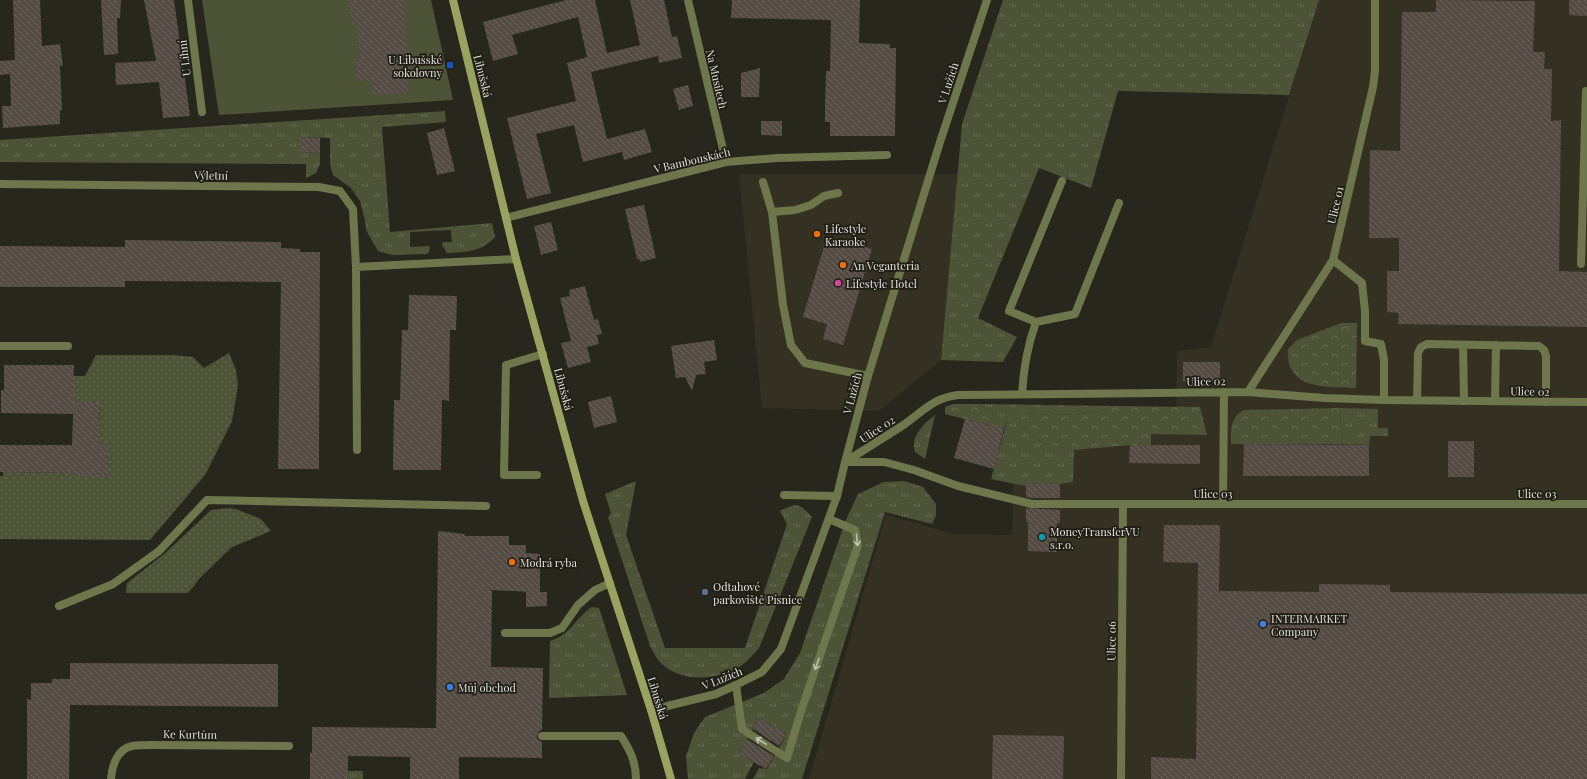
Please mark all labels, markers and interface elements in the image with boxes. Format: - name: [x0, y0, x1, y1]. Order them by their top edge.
- street label: U Líhní: [174, 39, 194, 77]
- street label: Na Musilech: [703, 48, 731, 110]
- place label: U Libušské sokolovny: [388, 52, 442, 80]
- street label: Libušská: [470, 53, 496, 99]
- marker: U Libušské sokolovny: [445, 60, 455, 70]
- street label: V Lužích: [934, 60, 962, 106]
- street label: V Bambouskách: [651, 144, 732, 176]
- street label: Výletní: [193, 167, 228, 183]
- street label: Ulice 01: [1323, 185, 1347, 225]
- place label: Lifestyle Karaoke: [825, 221, 867, 249]
- marker: Lifestyle Karaoke: [812, 229, 822, 239]
- place label: An Veganteria: [850, 258, 920, 273]
- marker: An Veganteria: [838, 260, 848, 270]
- place label: Lifestyle Hotel: [846, 276, 917, 291]
- marker: Lifestyle Hotel: [833, 278, 843, 288]
- street label: Libušská: [551, 366, 577, 412]
- street label: V Lužích: [839, 370, 865, 416]
- street label: Ulice 02: [1186, 373, 1226, 389]
- street label: Ulice 02: [1510, 383, 1550, 399]
- street label: Ulice 02: [856, 412, 898, 446]
- street label: Ulice 03: [1194, 486, 1232, 501]
- street label: Ulice 03: [1518, 486, 1556, 501]
- place label: MoneyTransferVU s.r.o.: [1050, 524, 1140, 552]
- marker: MoneyTransferVU s.r.o.: [1037, 532, 1047, 542]
- one-way arrow: [853, 534, 860, 547]
- place label: Modrá ryba: [520, 555, 577, 570]
- marker: Modrá ryba: [507, 557, 517, 567]
- place label: Odtahové parkoviště Písnice: [713, 579, 803, 607]
- marker: Odtahové parkoviště Písnice: [700, 587, 710, 597]
- place label: INTERMARKET Company: [1271, 611, 1347, 639]
- marker: INTERMARKET Company: [1258, 619, 1268, 629]
- street label: Ulice 06: [1103, 621, 1119, 661]
- one-way arrow: [813, 657, 820, 670]
- street label: V Lužích: [699, 663, 745, 693]
- street label: Libušská: [644, 675, 672, 722]
- place label: Můj obchod: [458, 680, 517, 695]
- marker: Můj obchod: [445, 682, 455, 692]
- street label: Ke Kurtům: [163, 726, 217, 742]
- one-way arrow: [756, 737, 767, 745]

